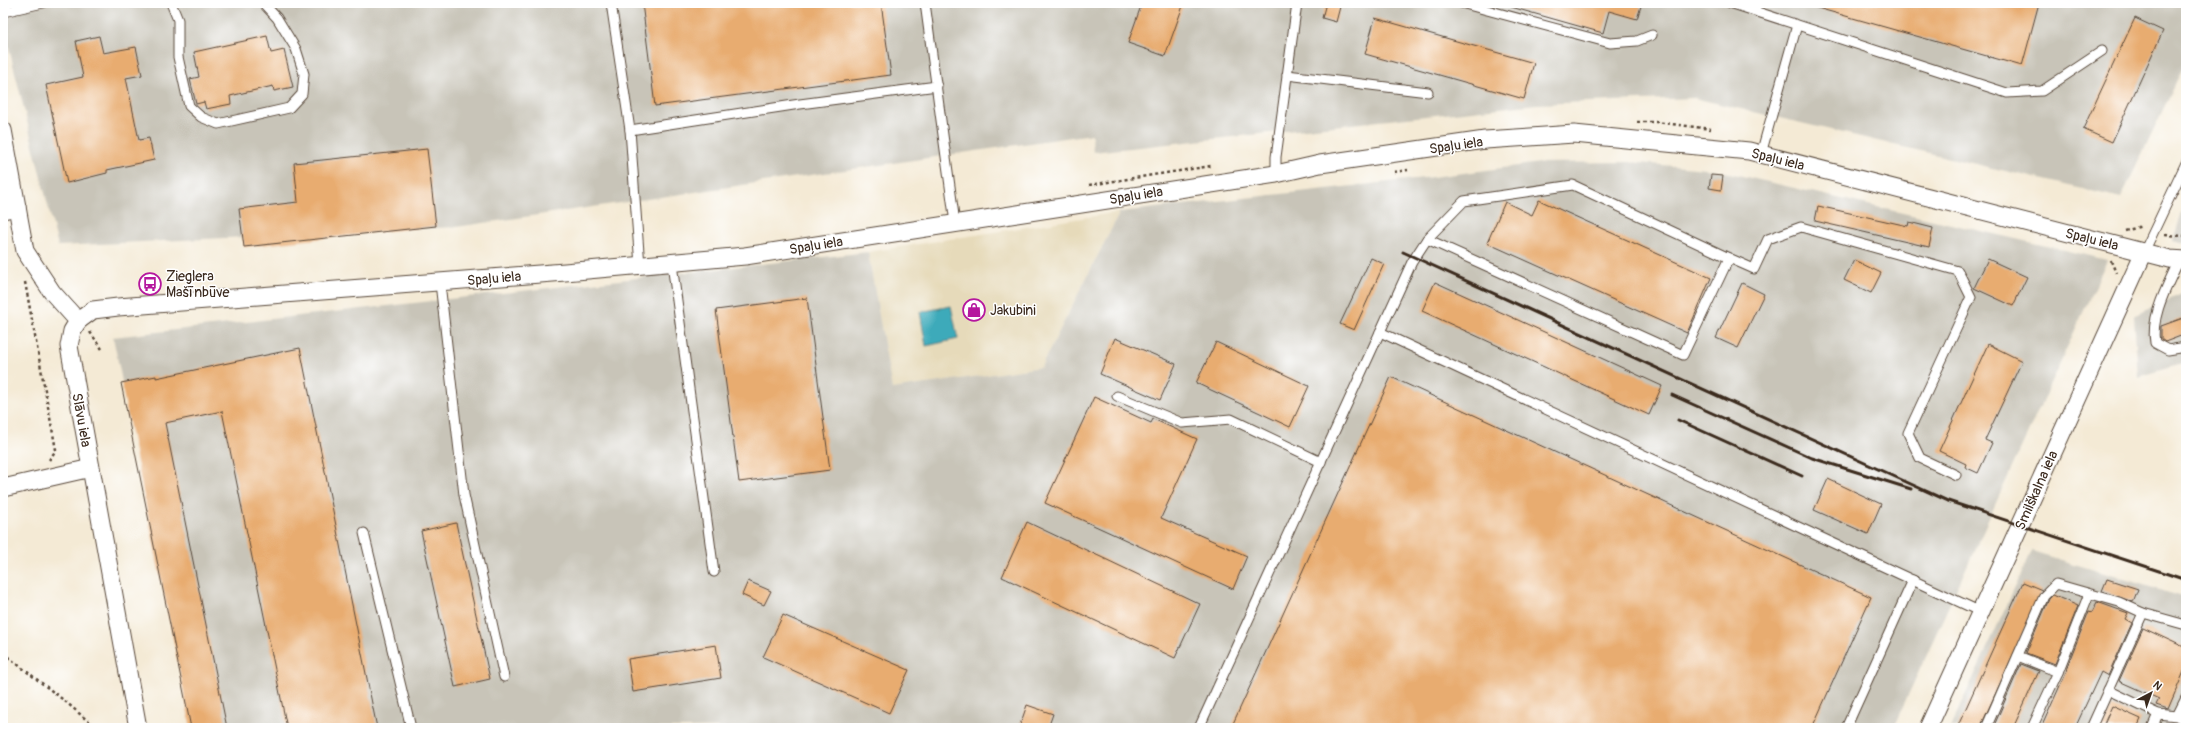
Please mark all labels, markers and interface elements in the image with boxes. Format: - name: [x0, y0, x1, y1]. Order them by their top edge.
- street label: Spaļu iela: [1428, 133, 1484, 159]
- street label: Spaļu iela: [1749, 145, 1806, 175]
- street label: Spaļu iela: [1108, 183, 1164, 209]
- street label: Spaļu iela: [2063, 225, 2120, 255]
- street label: Spaļu iela: [788, 233, 844, 259]
- place label: Zieglera Mašīnbūve: [166, 268, 230, 301]
- street label: Spaļu iela: [466, 268, 522, 290]
- bus stop icon: Zieglera Mašīnbūve: [137, 271, 163, 297]
- shop icon: Jakubini: [961, 297, 987, 323]
- place label: Jakubini: [990, 302, 1036, 319]
- street label: Slāvu iela: [68, 392, 95, 448]
- street label: Smilškalna iela: [2011, 448, 2062, 533]
- north arrow: [2131, 673, 2171, 713]
- text: N: [2150, 678, 2165, 694]

